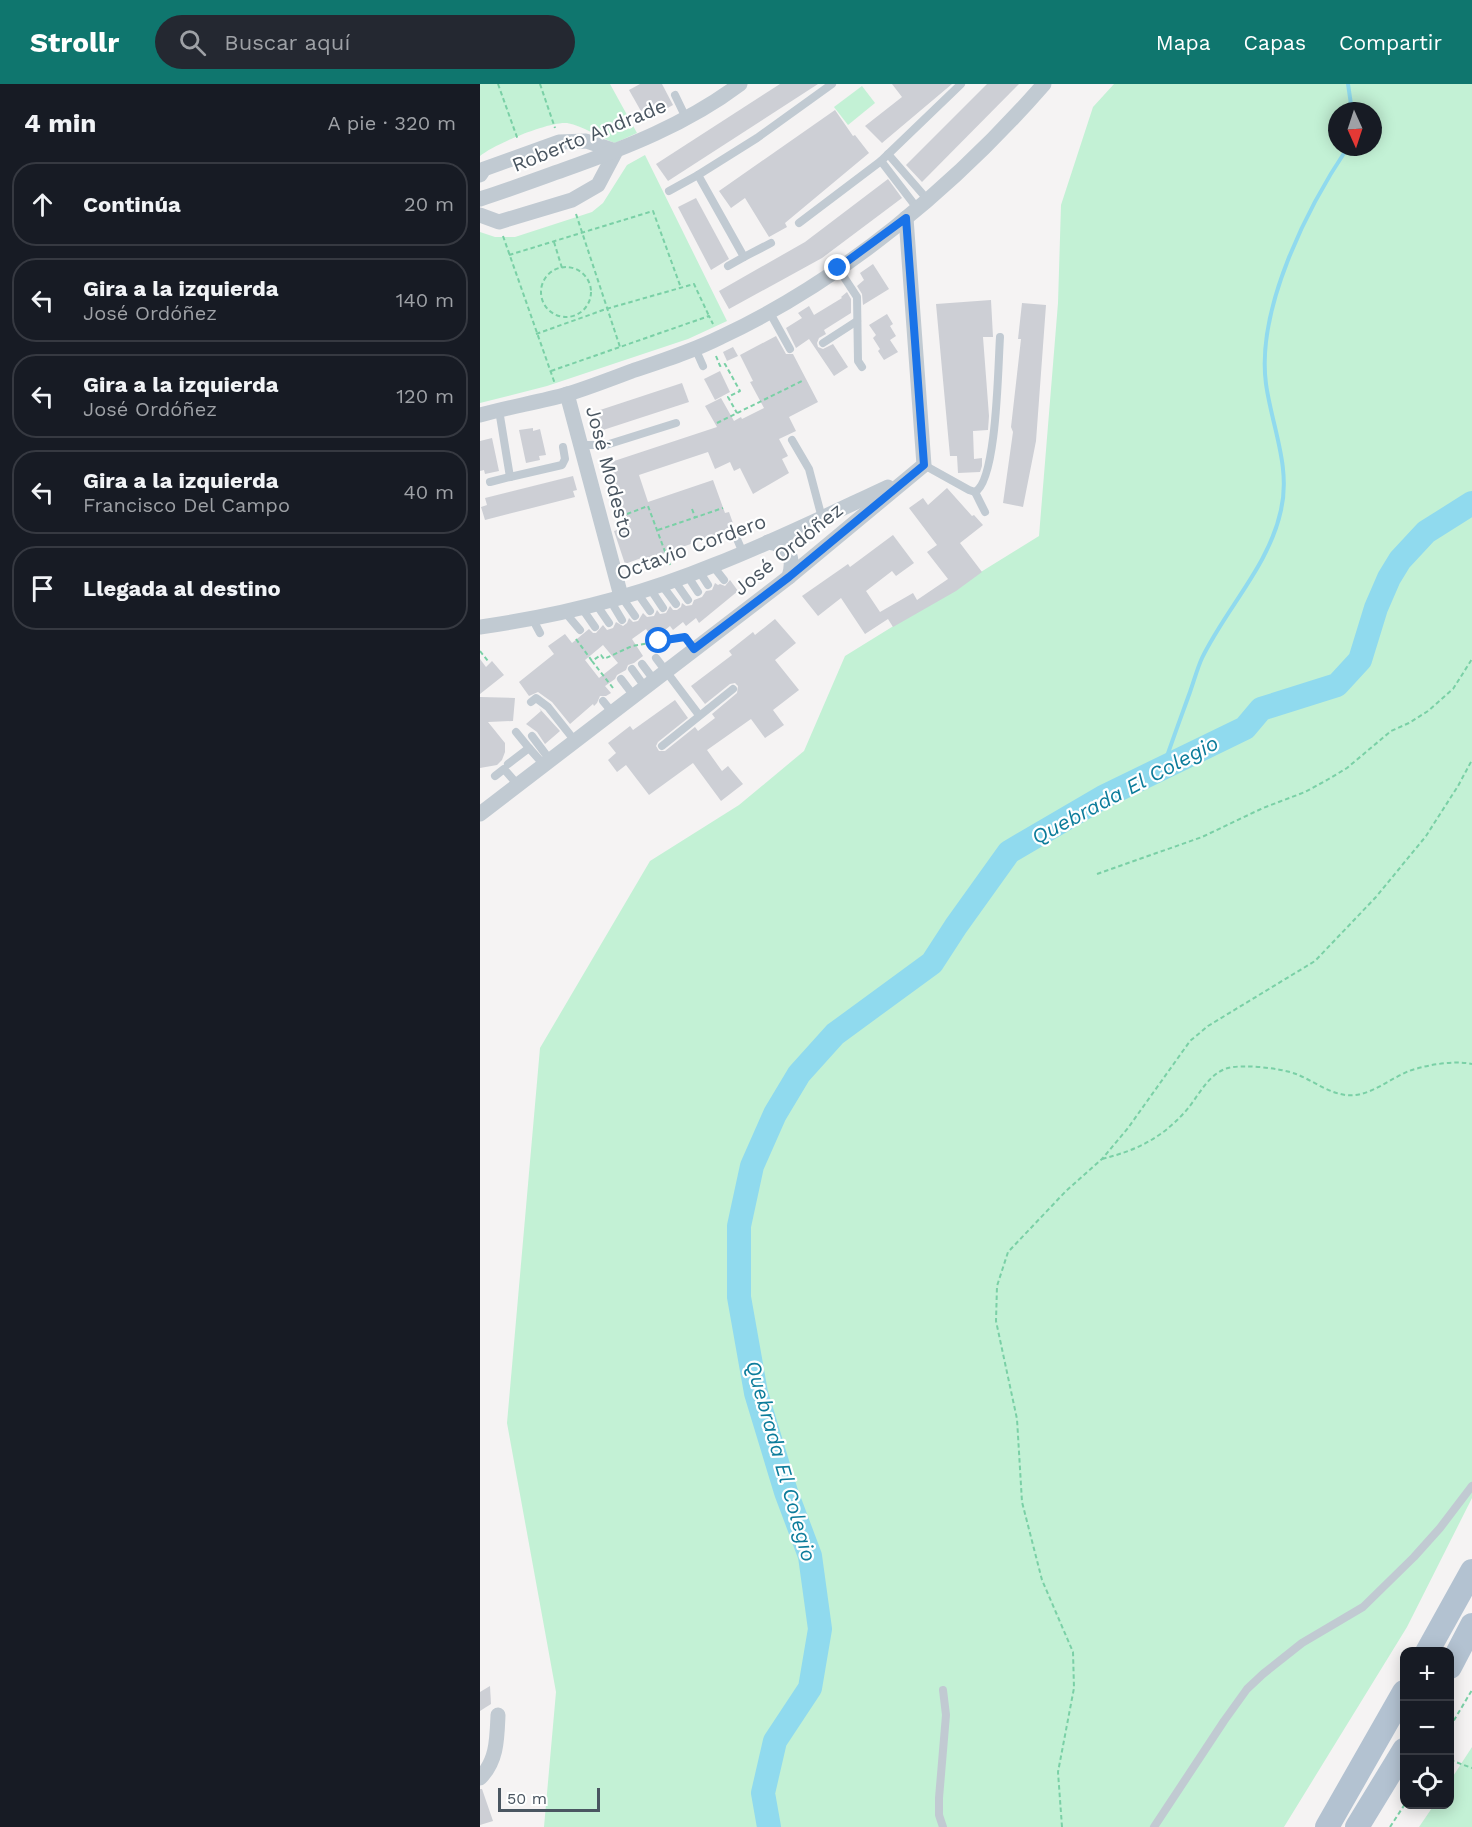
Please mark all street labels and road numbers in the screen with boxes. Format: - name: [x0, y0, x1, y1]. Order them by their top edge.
- street label: Roberto Andrade: [508, 93, 670, 177]
- street label: José Modesto: [581, 403, 639, 541]
- street label: José Ordóñez: [728, 498, 848, 600]
- street label: Octavio Cordero: [613, 509, 769, 585]

